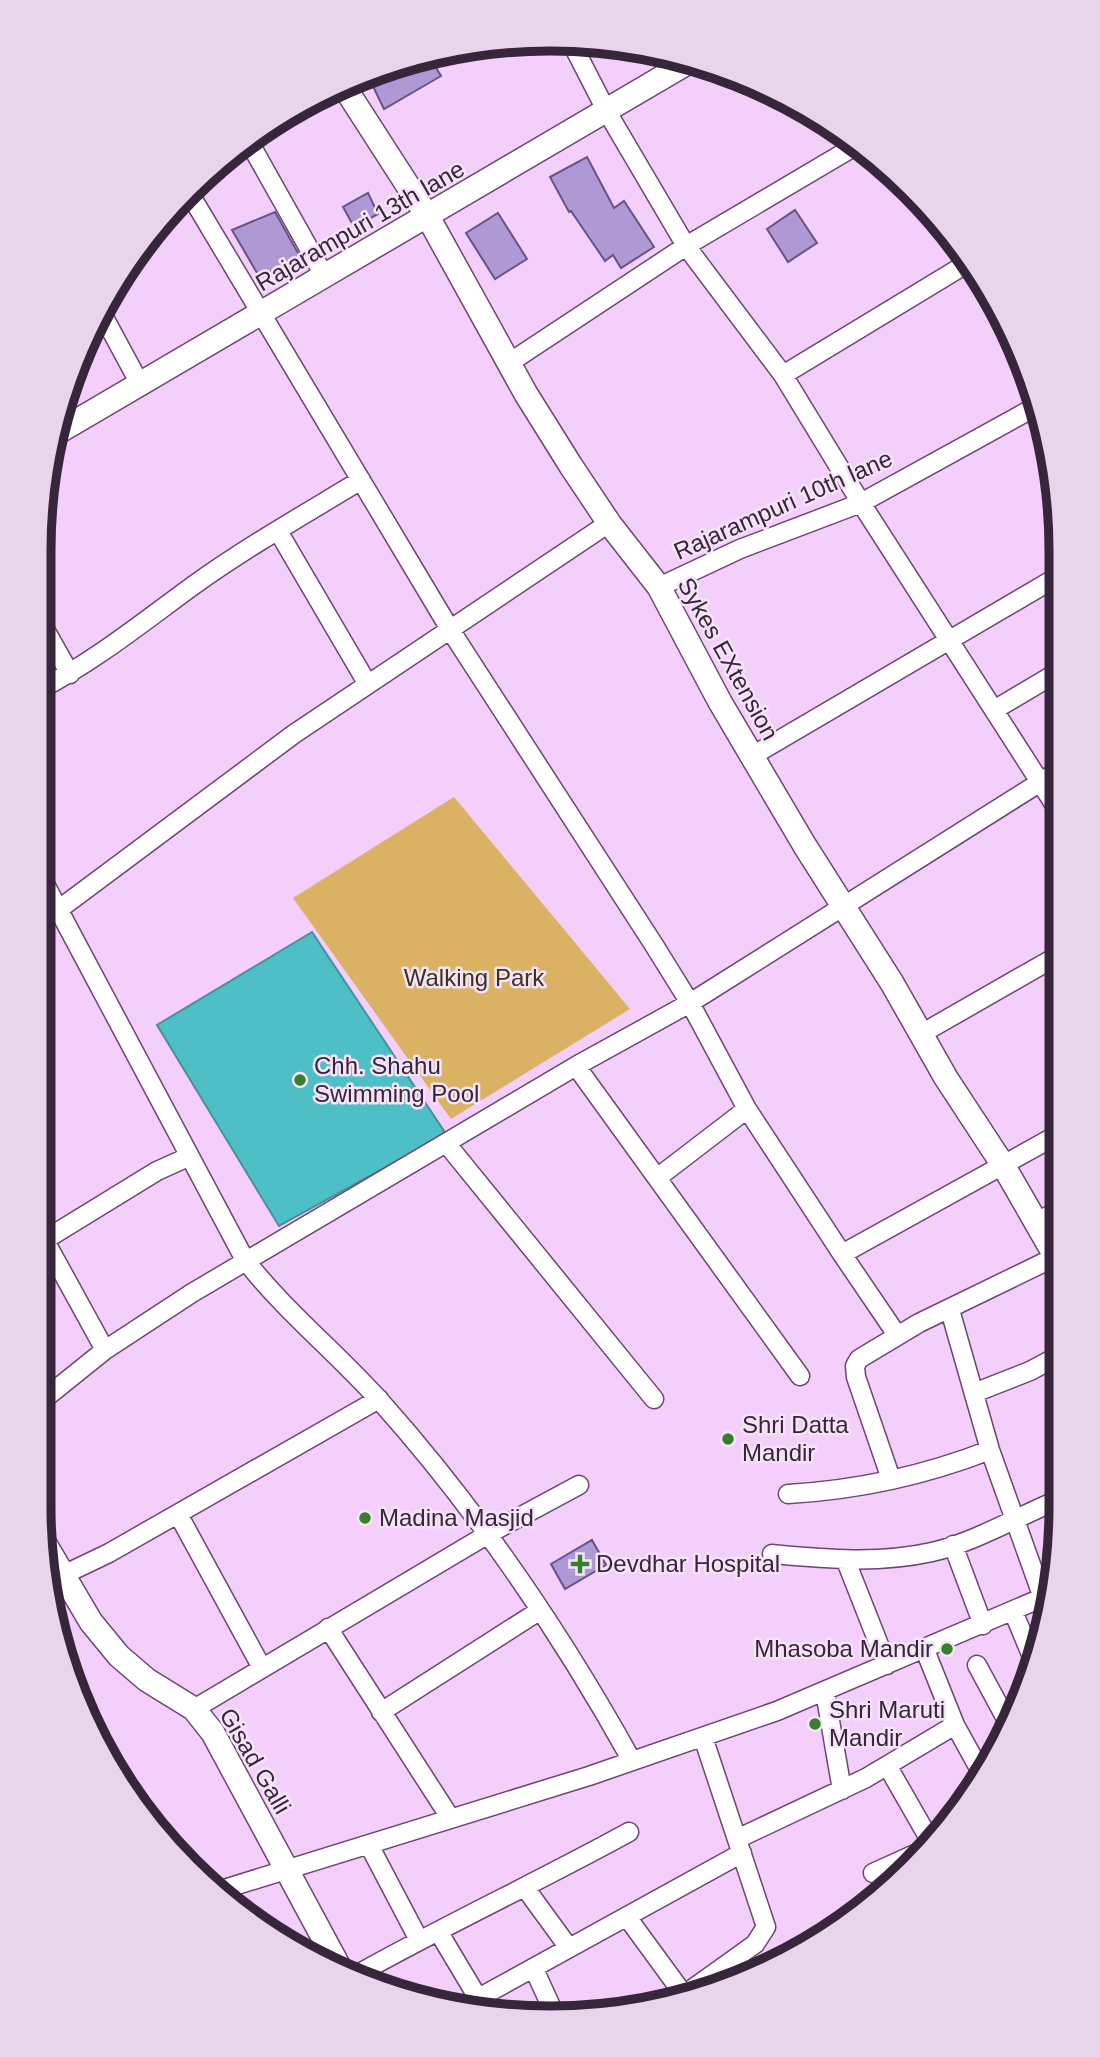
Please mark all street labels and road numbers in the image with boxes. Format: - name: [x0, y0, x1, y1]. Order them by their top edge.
- street label: Rajarampuri 13th lane: [251, 155, 469, 296]
- street label: Rajarampuri 10th lane: [669, 444, 896, 565]
- street label: Sykes EXtension: [673, 573, 784, 745]
- street label: Gisad Galli: [214, 1703, 296, 1818]

